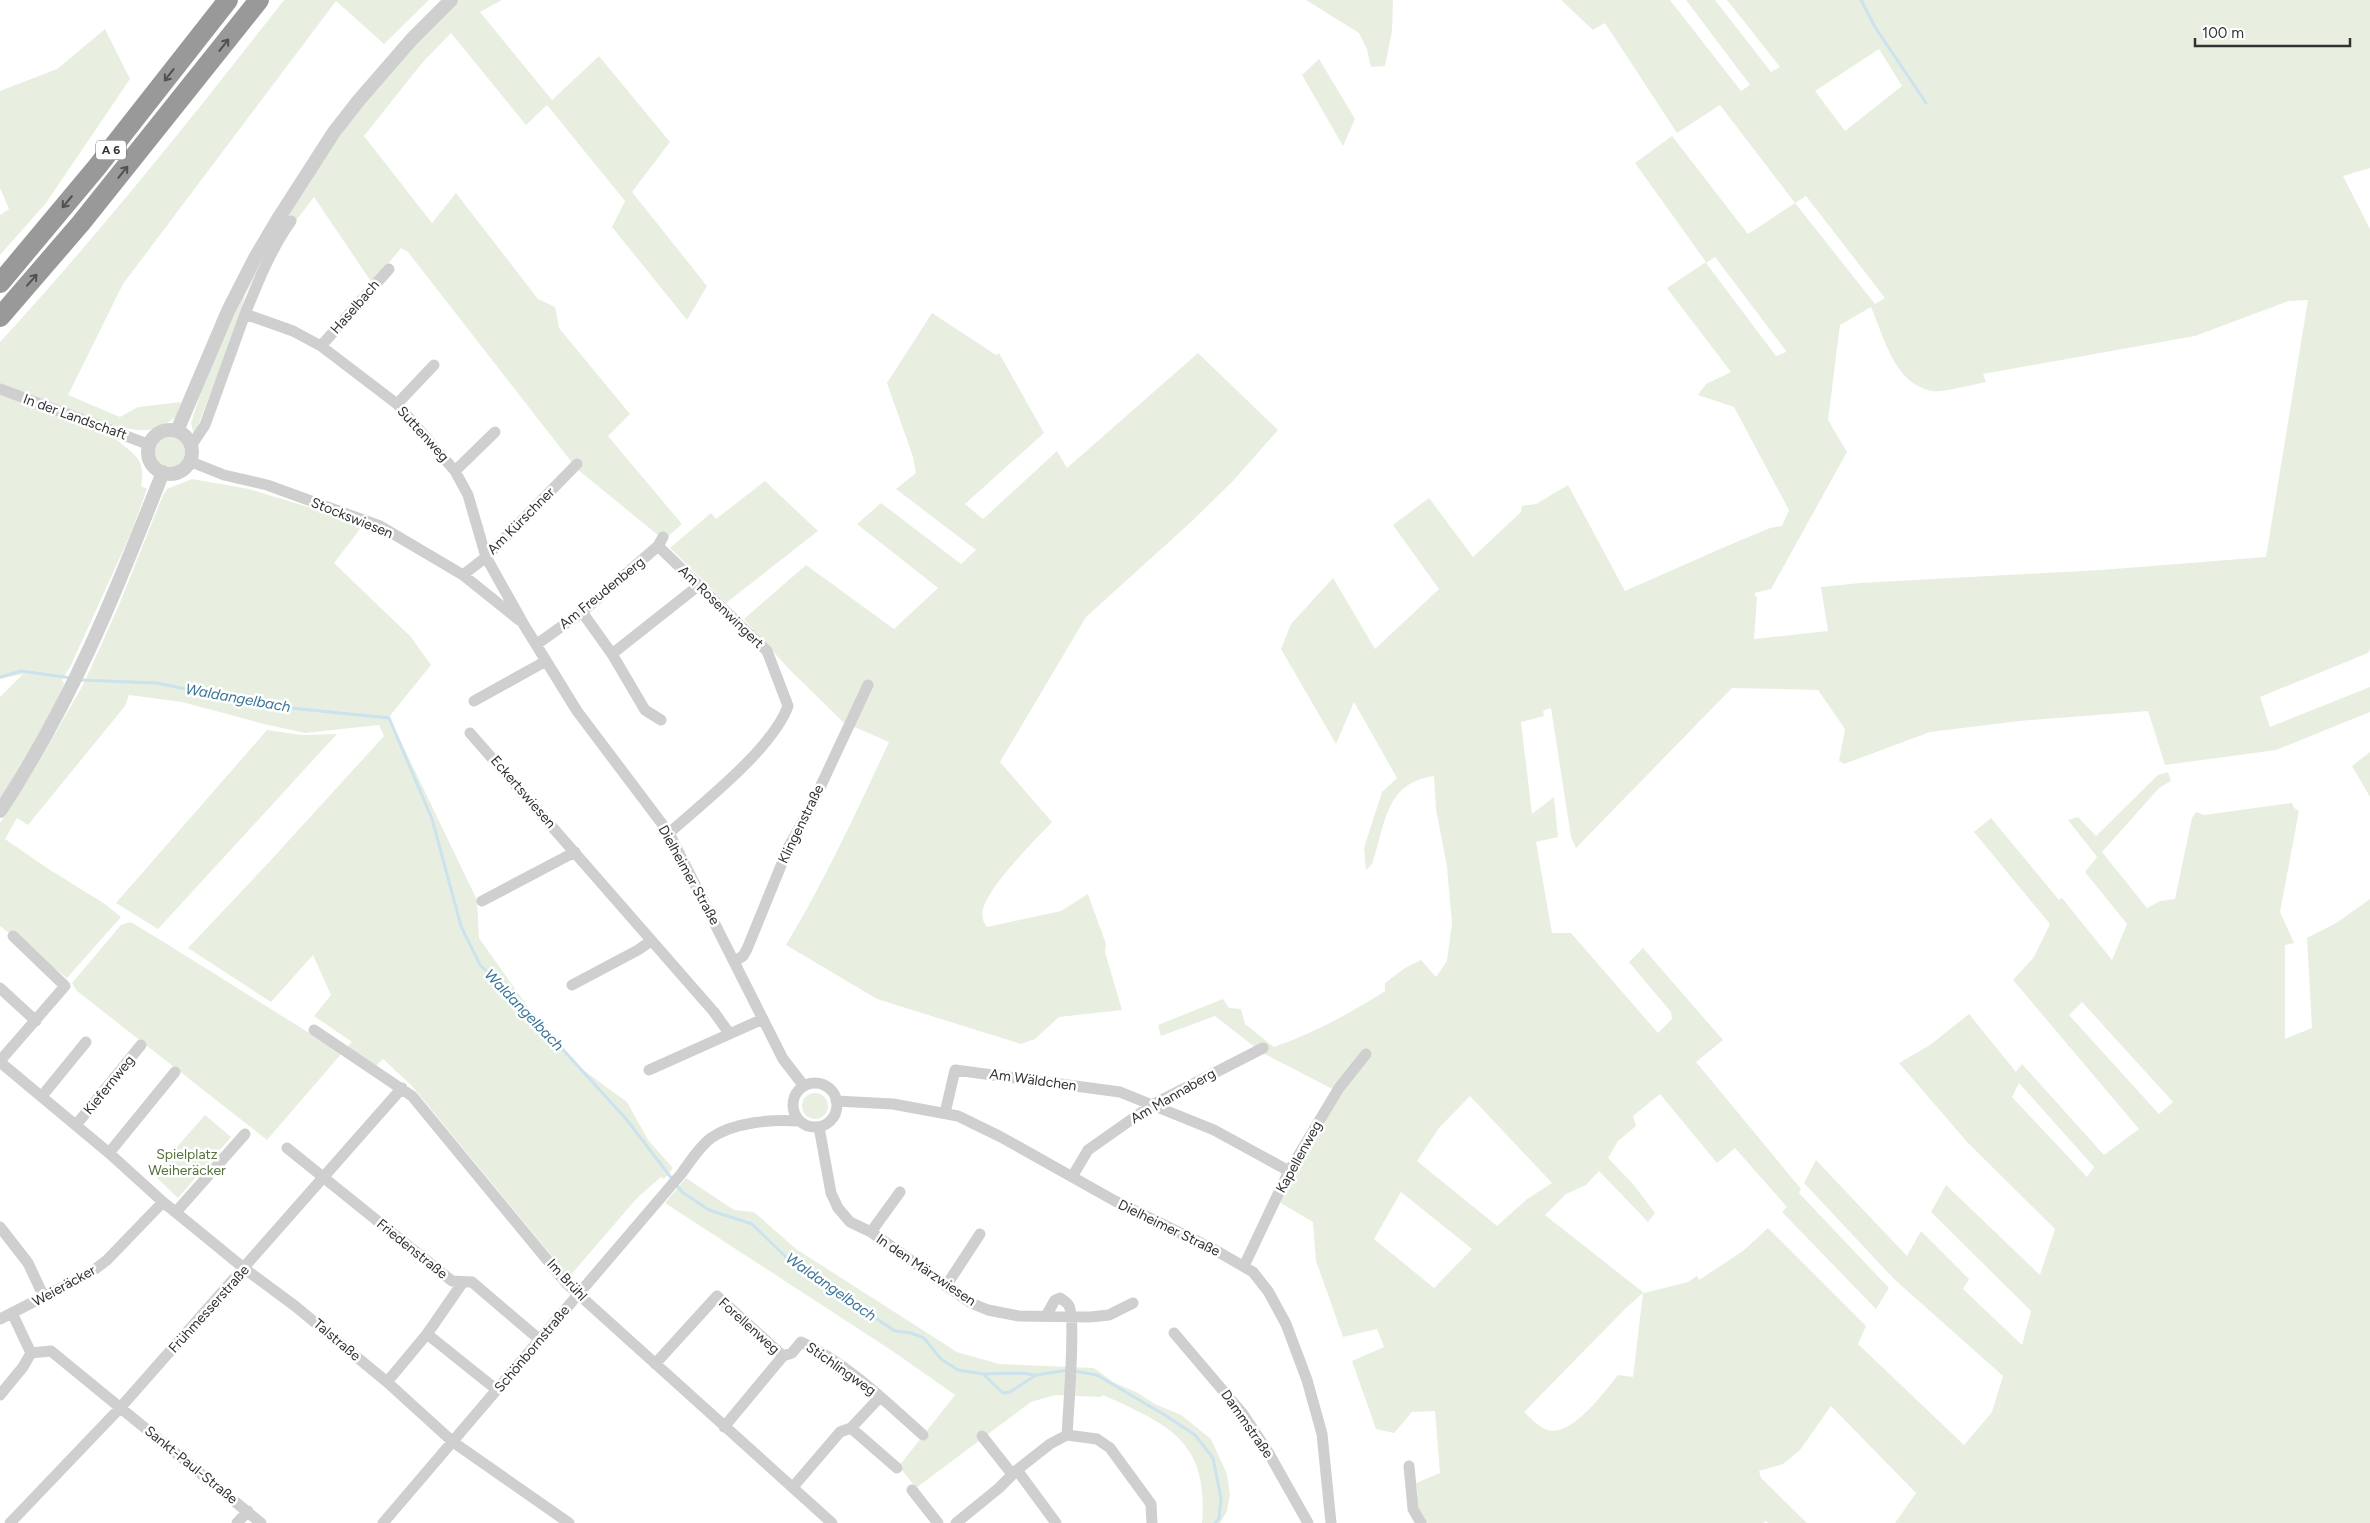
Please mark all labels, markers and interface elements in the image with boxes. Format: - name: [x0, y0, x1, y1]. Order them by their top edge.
- scale bar: [2195, 15, 2350, 47]
- text: 100 m: [2202, 24, 2244, 42]
- one-way arrow: [219, 39, 230, 52]
- one-way arrow: [164, 68, 175, 81]
- road number: A 6: [96, 140, 126, 160]
- one-way arrow: [117, 166, 128, 179]
- one-way arrow: [62, 195, 73, 208]
- one-way arrow: [26, 274, 38, 287]
- street label: Haselbach: [327, 277, 383, 337]
- street label: In der Landschaft: [21, 390, 129, 444]
- street label: Suttenweg: [394, 403, 452, 465]
- street label: Am Kürschner: [484, 484, 558, 558]
- street label: Stockswiesen: [309, 494, 396, 542]
- street label: Am Freudenberg: [556, 553, 648, 633]
- street label: Am Rosenwingert: [675, 562, 767, 652]
- water label: Waldangelbach: [184, 680, 292, 716]
- street label: Eckertswiesen: [487, 752, 559, 832]
- street label: Klingenstraße: [775, 781, 828, 866]
- street label: Dielheimer Straße: [655, 822, 724, 928]
- water label: Waldangelbach: [481, 965, 567, 1055]
- street label: Kiefernweg: [80, 1052, 138, 1118]
- street label: Am Wäldchen: [988, 1065, 1078, 1095]
- street label: Am Mannaberg: [1127, 1065, 1219, 1127]
- street label: Kapellenweg: [1272, 1118, 1326, 1196]
- park label: Spielplatz Weiheräcker: [148, 1146, 226, 1179]
- street label: Dielheimer Straße: [1115, 1196, 1223, 1260]
- street label: Friedenstraße: [373, 1215, 451, 1283]
- street label: In den Märzwiesen: [873, 1230, 979, 1310]
- water label: Waldangelbach: [782, 1249, 880, 1325]
- street label: Im Brühl: [543, 1255, 591, 1305]
- street label: Frühmesserstraße: [165, 1261, 253, 1356]
- street label: Weieräcker: [29, 1262, 99, 1310]
- street label: Forellenweg: [715, 1294, 783, 1358]
- street label: Schönbornstraße: [491, 1302, 573, 1396]
- street label: Talstraße: [310, 1315, 364, 1365]
- street label: Stichlingweg: [803, 1339, 879, 1399]
- street label: Dammstraße: [1217, 1386, 1277, 1462]
- street label: Sankt-Paul-Straße: [141, 1422, 241, 1508]

